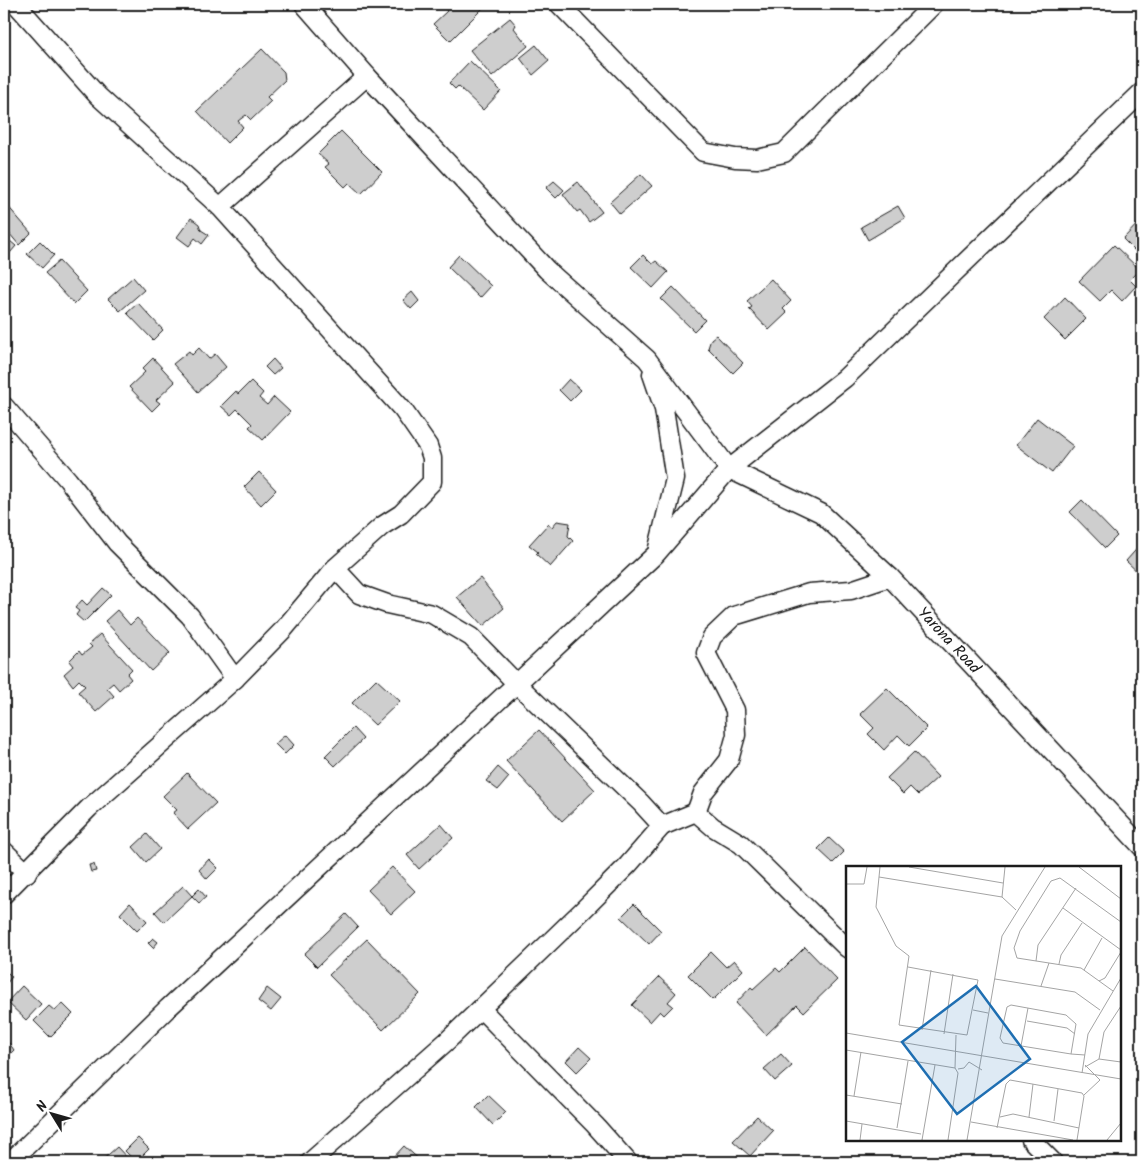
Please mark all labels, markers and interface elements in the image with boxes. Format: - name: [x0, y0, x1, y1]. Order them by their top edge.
- street label: Yarona Road: [911, 601, 987, 680]
- inset map: [846, 866, 1121, 1141]
- north arrow: [28, 1088, 78, 1138]
- text: N: [31, 1097, 54, 1117]

